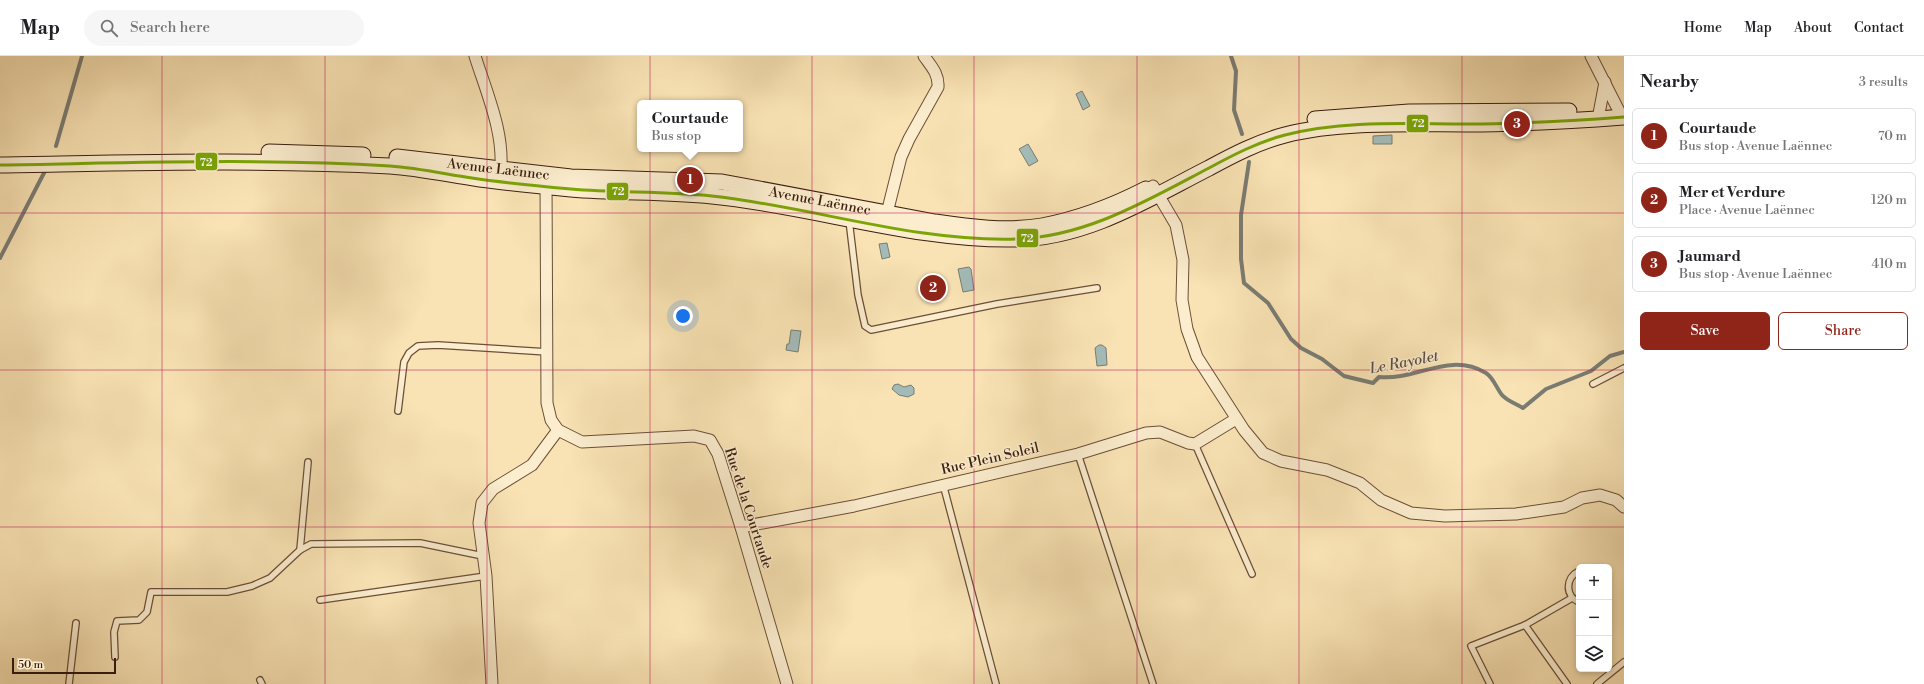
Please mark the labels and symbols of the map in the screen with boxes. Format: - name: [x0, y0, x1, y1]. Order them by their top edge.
- pin: 3: [1504, 109, 1530, 139]
- line badge: 72: [1406, 114, 1429, 133]
- text: 72: [1411, 117, 1425, 131]
- line badge: 72: [195, 152, 218, 171]
- street label: Avenue Laënnec: [445, 155, 551, 184]
- text: 72: [199, 156, 213, 170]
- pin: 1: [677, 165, 703, 195]
- line badge: 72: [606, 182, 629, 201]
- street label: Avenue Laënnec: [766, 183, 872, 220]
- text: 72: [611, 185, 625, 199]
- line badge: 72: [1016, 228, 1039, 248]
- text: 72: [1020, 232, 1034, 246]
- pin: 2: [920, 273, 946, 303]
- your location: [673, 306, 693, 326]
- water label: Le Rayolet: [1367, 346, 1441, 379]
- street label: Rue Plein Soleil: [939, 439, 1041, 479]
- street label: Rue de la Courtaude: [720, 445, 776, 571]
- scale bar: [12, 656, 116, 675]

